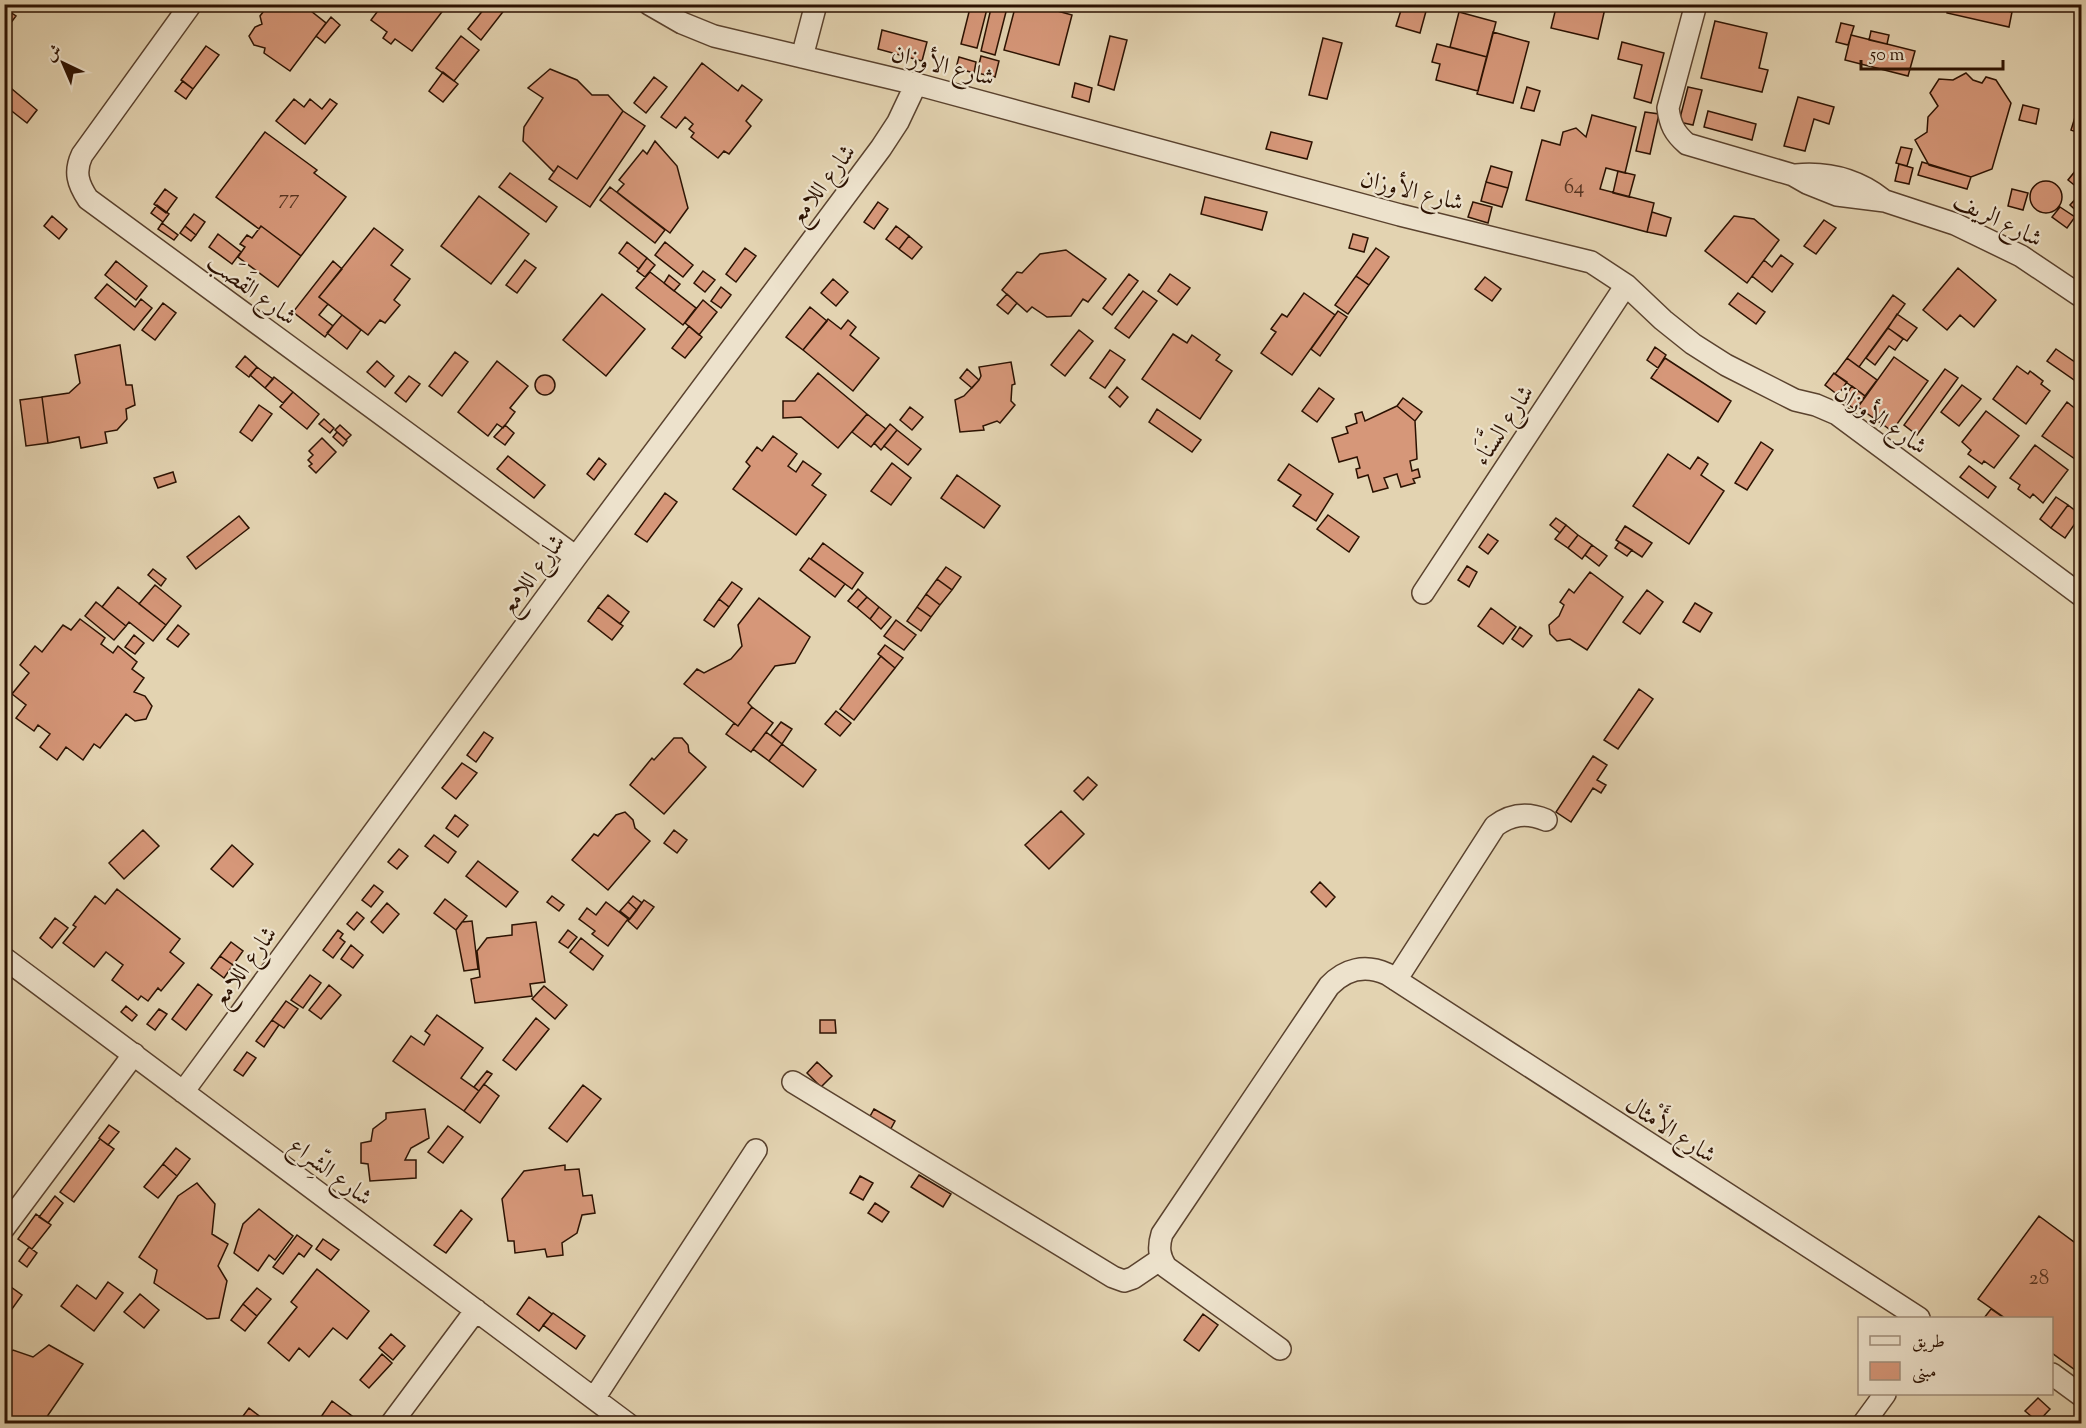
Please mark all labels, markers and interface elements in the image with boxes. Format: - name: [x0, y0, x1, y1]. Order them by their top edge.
- north arrow: [33, 33, 93, 93]
- scale bar: [1861, 33, 2004, 71]
- street label: شارع الأوزان: [887, 37, 998, 97]
- text: ش: [41, 40, 68, 68]
- text: 50 m: [1869, 43, 1905, 69]
- street label: شارع اللامع: [782, 138, 868, 234]
- street label: شارع الأوزان: [1356, 162, 1467, 222]
- house number: 64: [1564, 173, 1584, 203]
- house number: 77: [278, 184, 300, 214]
- street label: شارع الريف: [1946, 185, 2048, 258]
- street label: شارع القَصَب: [198, 245, 304, 336]
- street label: شارع السَّنَاء: [1461, 376, 1544, 474]
- street label: شارع الأوزان: [1826, 376, 1934, 465]
- street label: شارع اللامع: [493, 528, 577, 625]
- street label: شارع اللامع: [205, 920, 289, 1017]
- street label: شارع الأَمْثال: [1617, 1084, 1725, 1174]
- street label: شارع الشِّراع: [280, 1129, 379, 1216]
- house number: 28: [2029, 1264, 2049, 1294]
- legend: [1858, 1317, 2053, 1395]
- text: طريق: [1912, 1330, 1945, 1356]
- text: مبنى: [1912, 1360, 1937, 1386]

